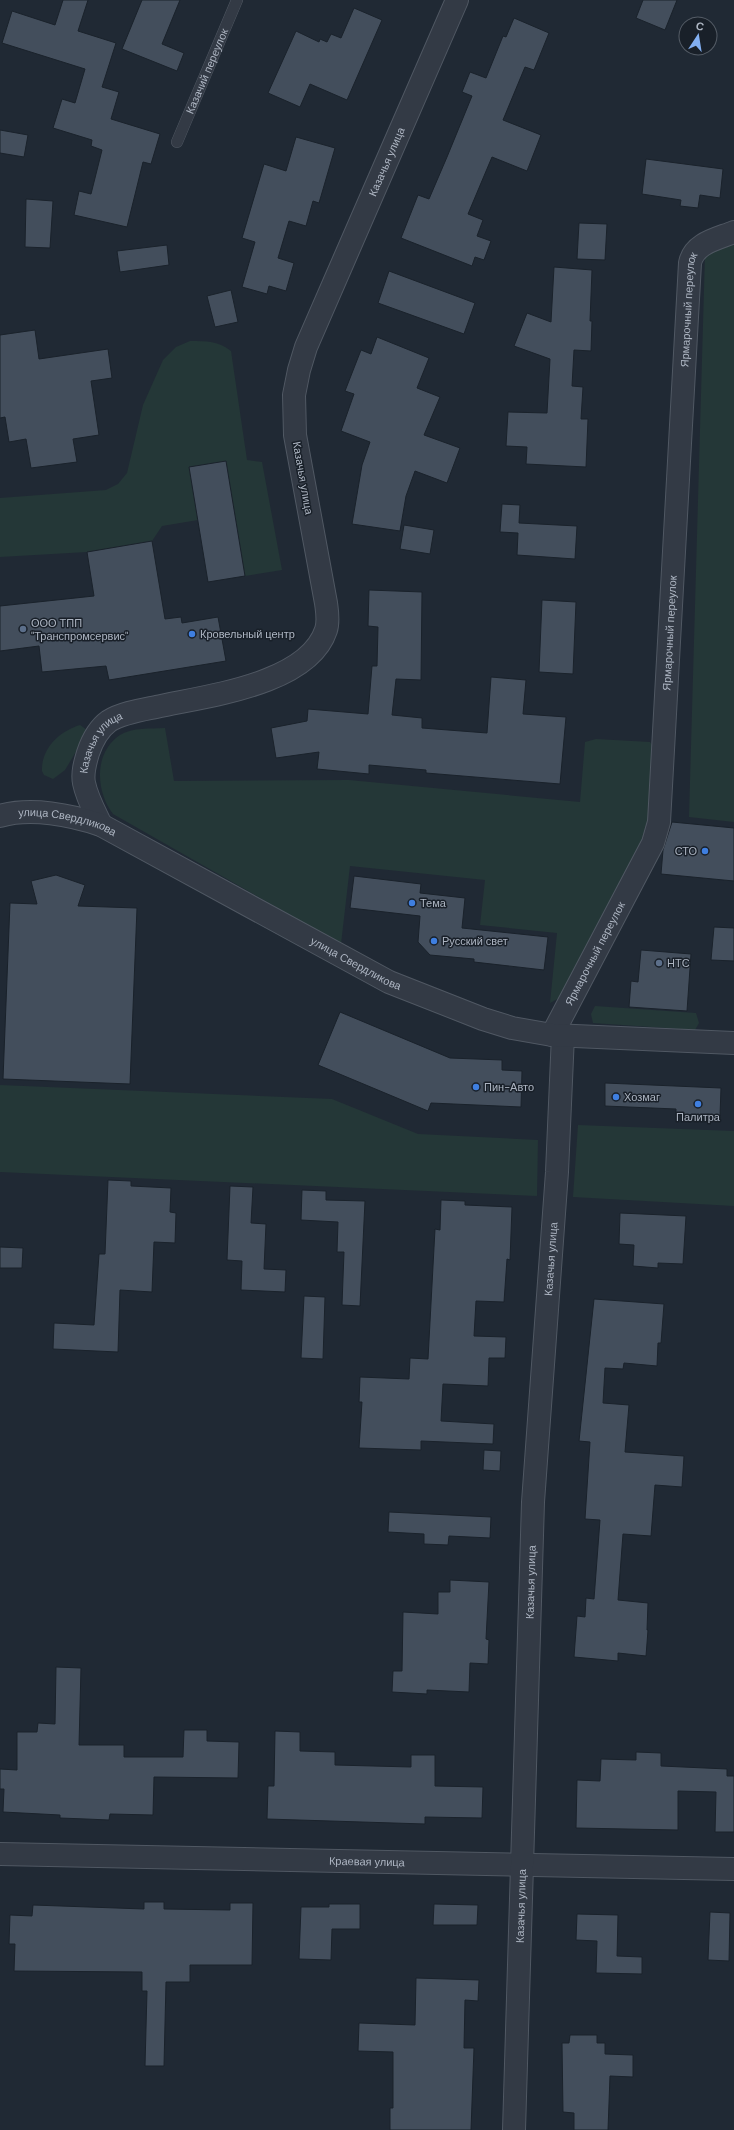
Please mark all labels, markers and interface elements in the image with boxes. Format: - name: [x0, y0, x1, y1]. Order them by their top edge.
- north arrow: [678, 16, 718, 56]
- text: С: [695, 19, 705, 34]
- street label: Казачий переулок: [183, 26, 231, 116]
- street label: Казачья улица: [365, 124, 408, 198]
- street label: Ярмарочный переулок: [677, 249, 700, 368]
- street label: Казачья улица: [290, 440, 316, 516]
- street label: Ярмарочный переулок: [659, 575, 680, 691]
- place label: ООО ТПП "Транспромсервис": [31, 616, 128, 643]
- marker: ООО ТПП "Транспромсервис": [18, 624, 28, 634]
- place label: Кровельный центр: [200, 627, 295, 641]
- marker: Кровельный центр: [187, 629, 197, 639]
- street label: Казачья улица: [76, 708, 125, 774]
- street label: улица Свердликова: [18, 805, 120, 840]
- place label: СТО: [675, 844, 697, 858]
- marker: СТО: [700, 846, 710, 856]
- place label: Тема: [420, 896, 447, 910]
- marker: Тема: [407, 898, 417, 908]
- street label: Ярмарочный переулок: [562, 899, 628, 1008]
- street label: улица Свердликова: [308, 934, 404, 993]
- place label: Русский свет: [442, 934, 508, 948]
- marker: Русский свет: [429, 936, 439, 946]
- place label: НТС: [667, 956, 690, 970]
- marker: НТС: [654, 958, 664, 968]
- place label: Пин-Авто: [484, 1080, 534, 1094]
- marker: Пин-Авто: [471, 1082, 481, 1092]
- place label: Хозмаг: [624, 1090, 660, 1104]
- marker: Хозмаг: [611, 1092, 621, 1102]
- marker: Палитра: [693, 1099, 703, 1109]
- place label: Палитра: [676, 1110, 721, 1124]
- street label: Казачья улица: [541, 1221, 560, 1296]
- street label: Казачья улица: [522, 1544, 539, 1619]
- street label: Краевая улица: [329, 1854, 406, 1869]
- street label: Казачья улица: [513, 1868, 529, 1943]

